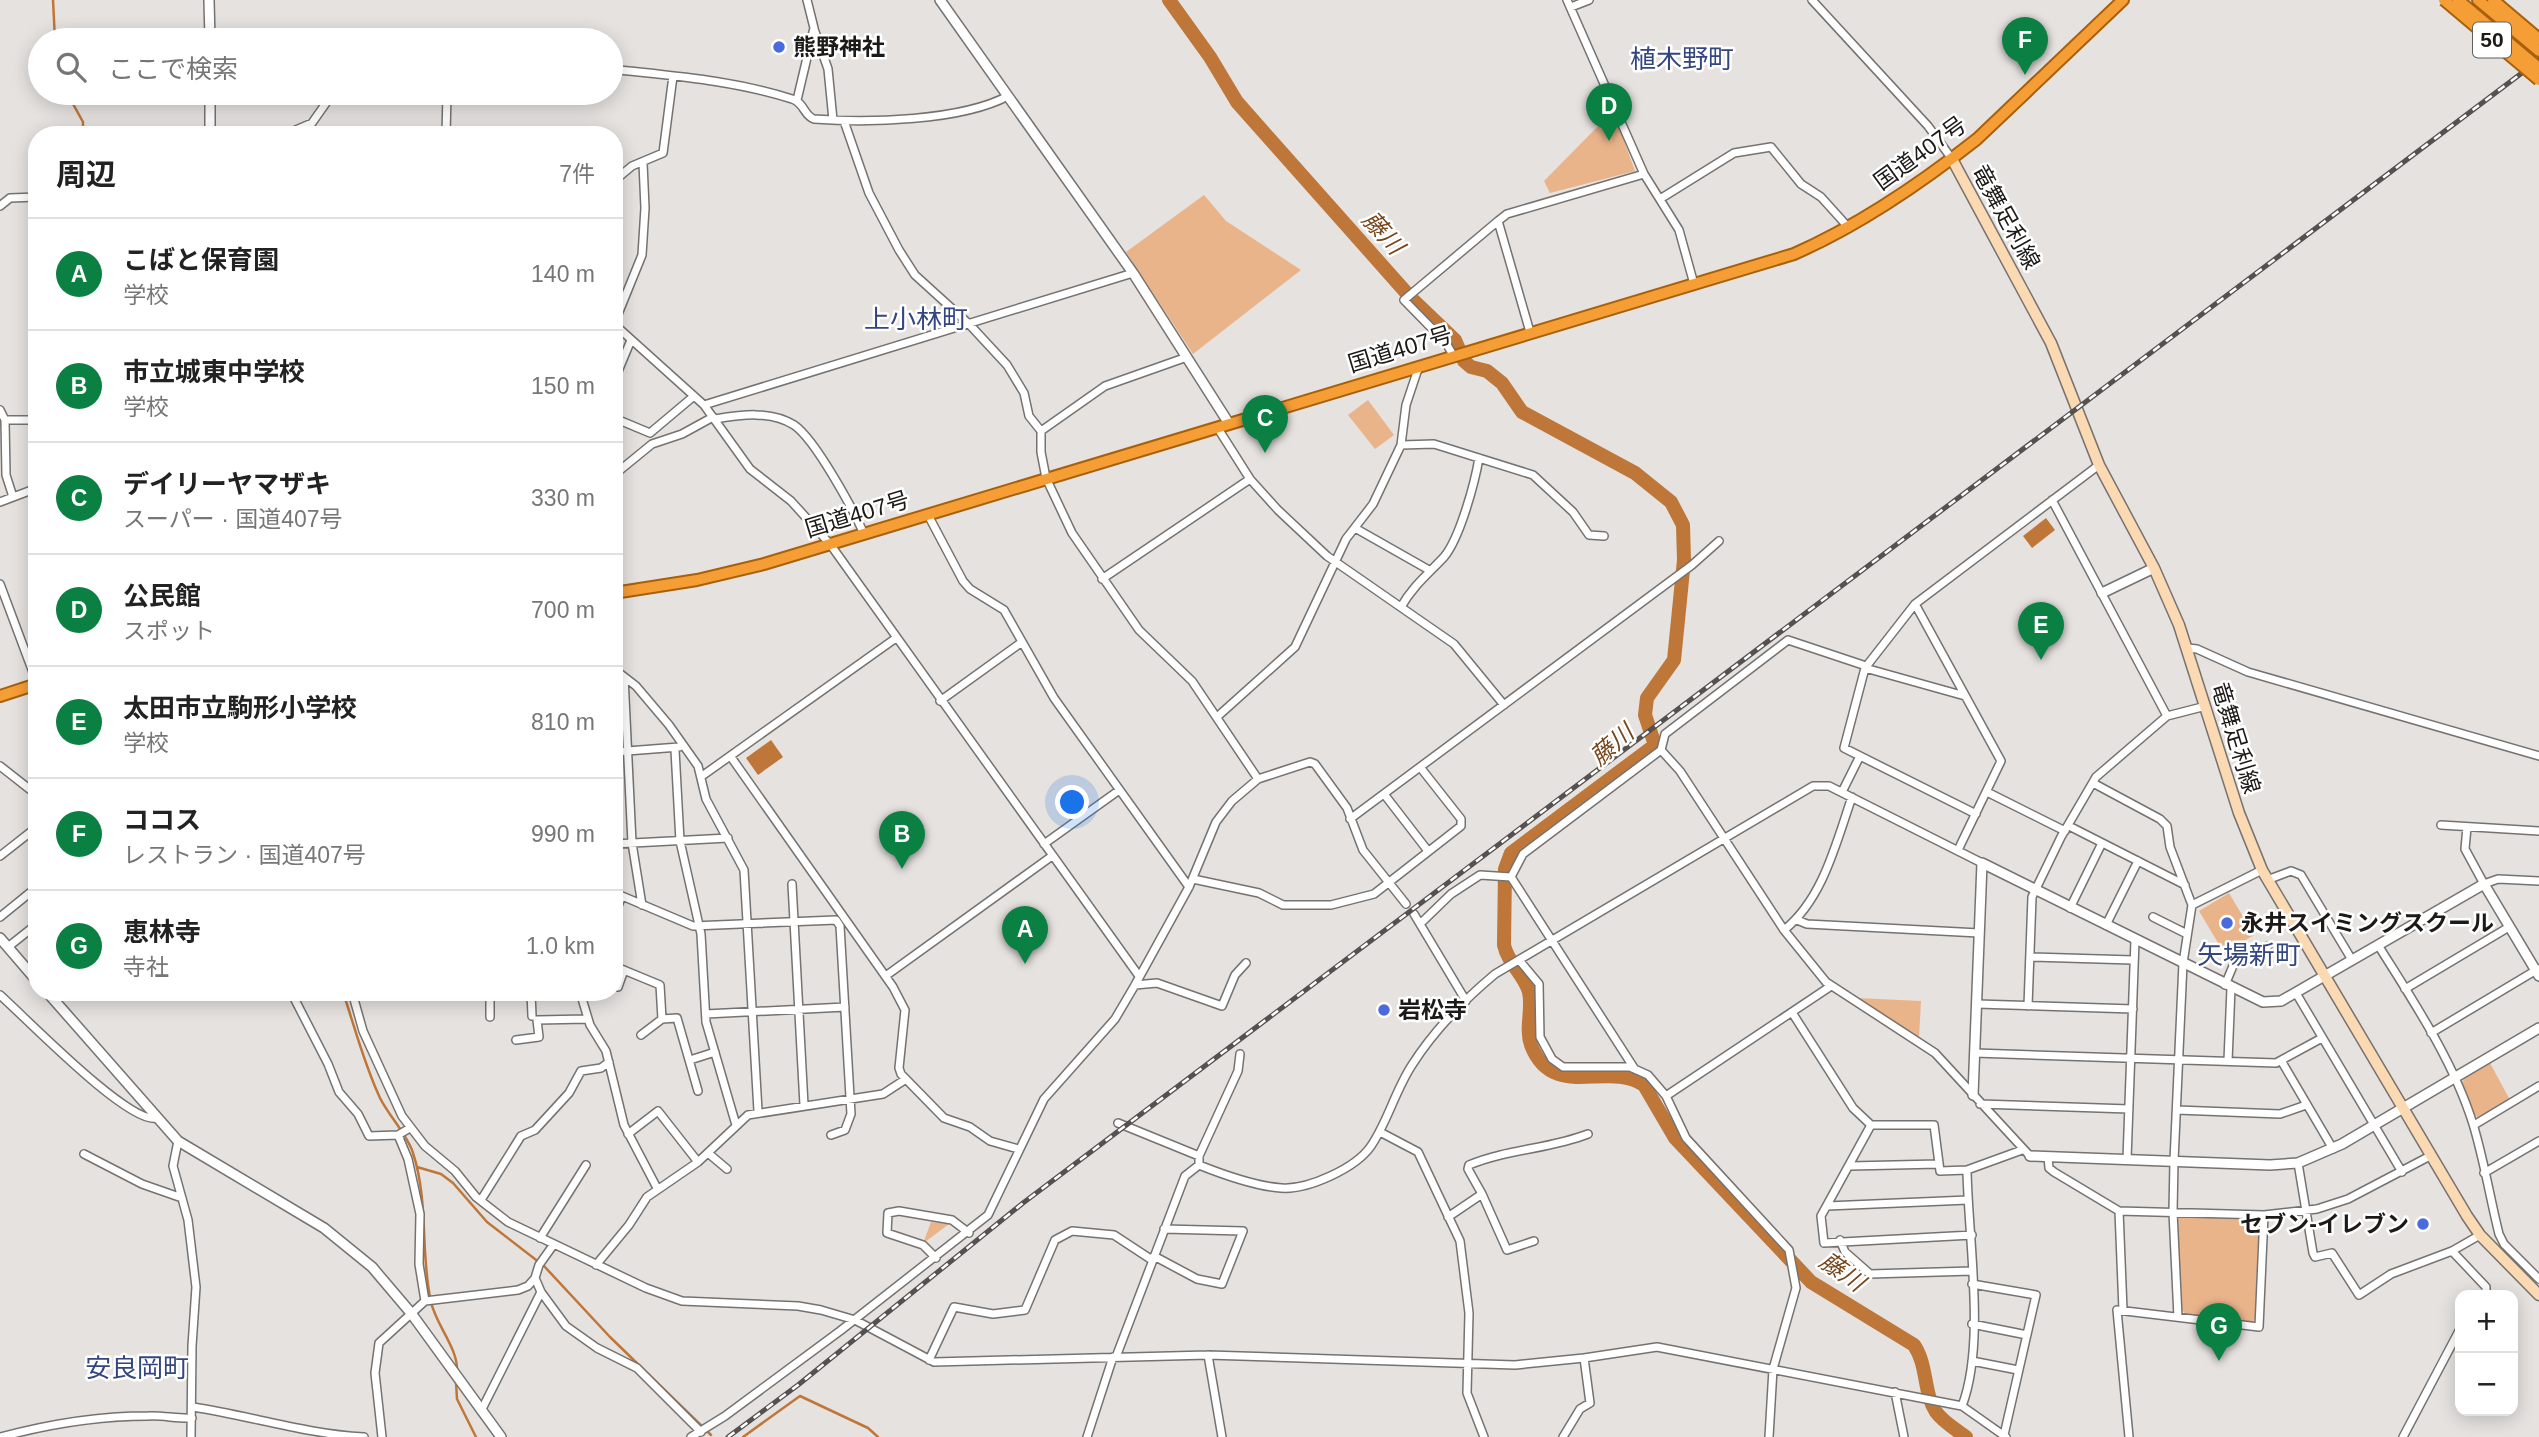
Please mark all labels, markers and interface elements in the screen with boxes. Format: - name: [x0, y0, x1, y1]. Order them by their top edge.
- pin: F: [2002, 17, 2048, 75]
- road number: 50: [2473, 22, 2511, 58]
- search box: [28, 28, 623, 105]
- place label: 熊野神社: [793, 34, 885, 60]
- marker: 熊野神社: [771, 39, 787, 55]
- district label: 植木野町: [1630, 44, 1734, 74]
- icon: search: [52, 48, 90, 86]
- text: ここで検索: [108, 54, 238, 84]
- pin: D: [1586, 83, 1632, 141]
- street label: 国道407号: [1869, 111, 1971, 195]
- text: 周辺: [56, 158, 116, 191]
- street label: 竜舞足利線: [1967, 160, 2045, 274]
- text: 7件: [559, 161, 595, 187]
- water label: 藤川: [1357, 206, 1411, 262]
- text: こばと保育園: [123, 245, 279, 275]
- text: A: [71, 261, 87, 287]
- text: 140 m: [531, 261, 595, 287]
- text: 学校: [123, 282, 169, 308]
- district label: 上小林町: [864, 304, 968, 334]
- street label: 国道407号: [1345, 321, 1455, 377]
- text: 市立城東中学校: [123, 357, 305, 387]
- text: B: [71, 373, 87, 399]
- text: 150 m: [531, 373, 595, 399]
- text: 学校: [123, 394, 169, 420]
- pin: C: [1242, 395, 1288, 453]
- text: デイリーヤマザキ: [123, 469, 331, 499]
- text: C: [71, 485, 87, 511]
- text: 330 m: [531, 485, 595, 511]
- street label: 国道407号: [802, 486, 912, 542]
- text: スーパー · 国道407号: [123, 506, 343, 532]
- text: 公民館: [123, 581, 201, 611]
- text: D: [71, 597, 87, 623]
- text: 700 m: [531, 597, 595, 623]
- pin: E: [2018, 602, 2064, 660]
- text: スポット: [123, 618, 215, 644]
- street label: 竜舞足利線: [2207, 679, 2265, 797]
- text: 太田市立駒形小学校: [123, 693, 357, 723]
- text: E: [71, 709, 87, 735]
- text: 810 m: [531, 709, 595, 735]
- water label: 藤川: [1585, 717, 1641, 771]
- text: 学校: [123, 730, 169, 756]
- your location: [1055, 785, 1089, 819]
- text: ココス: [123, 805, 201, 835]
- pin: B: [879, 811, 925, 869]
- text: F: [72, 821, 86, 847]
- text: 990 m: [531, 821, 595, 847]
- text: レストラン · 国道407号: [123, 842, 366, 868]
- pin: A: [1002, 906, 1048, 964]
- place label: 永井スイミングスクール: [2241, 910, 2494, 936]
- marker: 永井スイミングスクール: [2219, 915, 2235, 931]
- text: 恵林寺: [123, 917, 201, 947]
- text: G: [70, 933, 88, 959]
- text: 1.0 km: [526, 933, 595, 959]
- district label: 矢場新町: [2197, 940, 2301, 970]
- text: 寺社: [123, 954, 169, 980]
- place label: 岩松寺: [1398, 997, 1467, 1023]
- marker: 岩松寺: [1376, 1002, 1392, 1018]
- place label: セブン-イレブン: [2240, 1211, 2409, 1237]
- marker: セブン-イレブン: [2415, 1216, 2431, 1232]
- water label: 藤川: [1815, 1247, 1872, 1298]
- map controls: [2455, 1290, 2518, 1416]
- button: +: [2455, 1290, 2518, 1353]
- pin: G: [2196, 1303, 2242, 1361]
- district label: 安良岡町: [85, 1353, 189, 1383]
- button: −: [2455, 1353, 2518, 1416]

